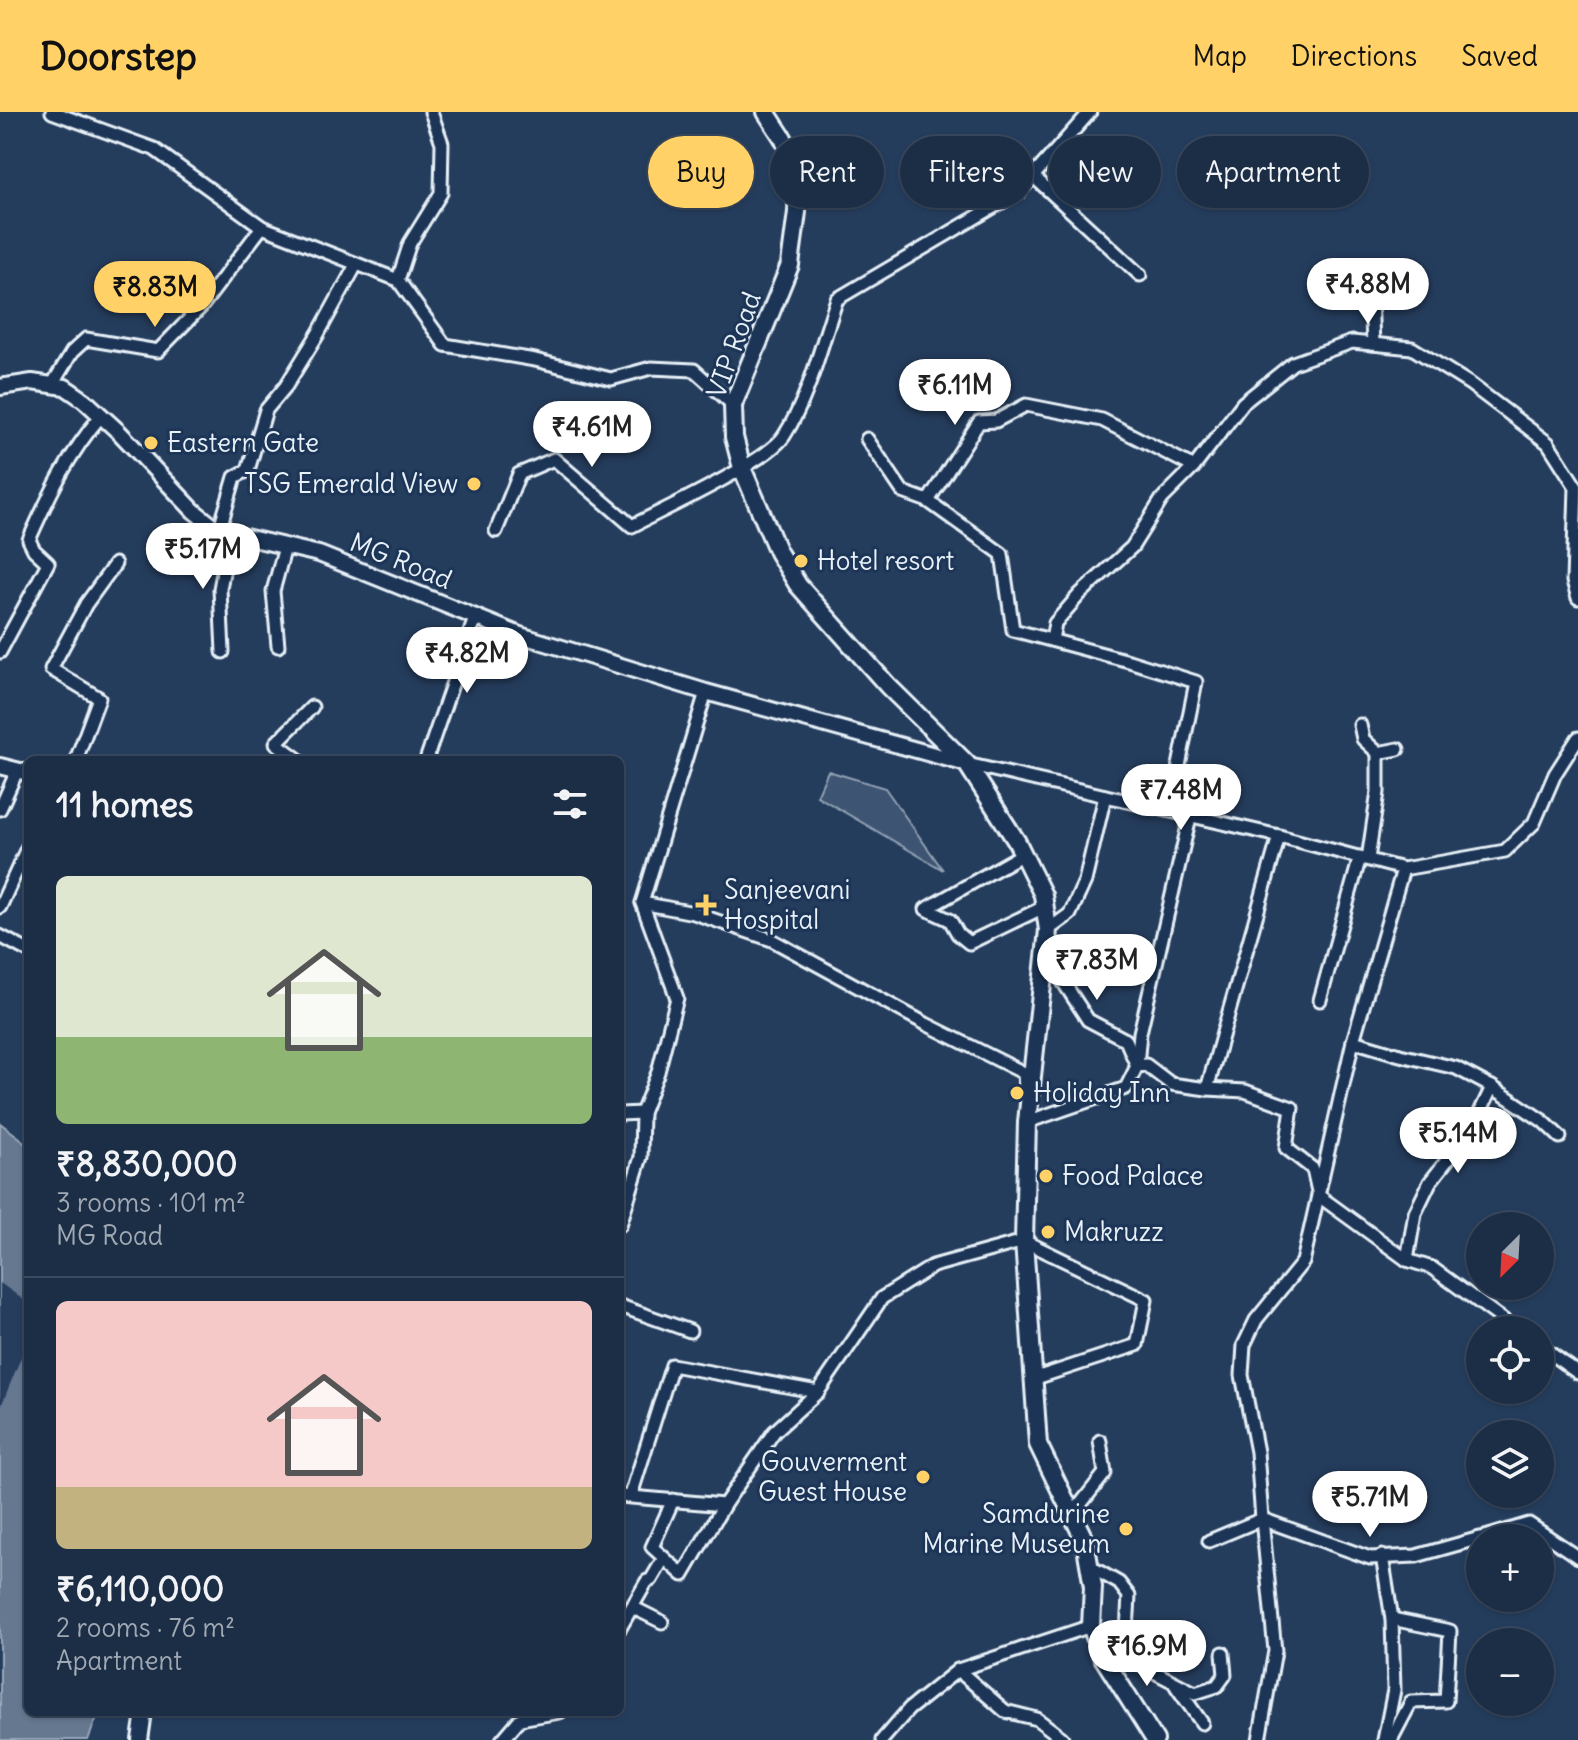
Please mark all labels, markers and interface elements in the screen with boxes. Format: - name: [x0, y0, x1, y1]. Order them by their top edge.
- text: Doorstep: [40, 33, 197, 80]
- text: Map: [1192, 38, 1247, 74]
- text: Directions: [1291, 38, 1417, 74]
- text: Saved: [1461, 38, 1538, 74]
- chip: Buy: [648, 136, 754, 208]
- chip: Rent: [770, 136, 884, 208]
- chip: Filters: [900, 136, 1033, 208]
- chip: New: [1049, 136, 1161, 208]
- chip: Apartment: [1177, 136, 1369, 208]
- pin: ₹4.88M: [1303, 258, 1433, 326]
- pin: ₹8.83M: [90, 261, 220, 329]
- text: ₹4.88M: [1325, 267, 1411, 300]
- text: ₹8.83M: [112, 270, 198, 303]
- street label: VIP Road: [699, 287, 768, 402]
- pin: ₹6.11M: [890, 359, 1020, 427]
- text: ₹6.11M: [917, 368, 993, 401]
- pin: ₹4.61M: [527, 401, 657, 469]
- text: ₹4.61M: [551, 410, 633, 443]
- place label: Eastern Gate: [167, 426, 319, 459]
- marker: Eastern Gate: [142, 434, 160, 452]
- place label: TSG Emerald View: [244, 467, 458, 500]
- marker: TSG Emerald View: [465, 475, 483, 493]
- pin: ₹5.17M: [138, 523, 268, 591]
- street label: MG Road: [345, 525, 457, 596]
- text: ₹5.17M: [164, 532, 242, 565]
- place label: Hotel resort: [817, 544, 954, 577]
- marker: Hotel resort: [792, 552, 810, 570]
- pin: ₹4.82M: [402, 627, 532, 695]
- text: ₹4.82M: [424, 636, 510, 669]
- pin: ₹7.48M: [1116, 764, 1246, 832]
- text: ₹7.48M: [1139, 773, 1223, 806]
- icon: filters: [548, 782, 592, 826]
- text: 11 homes: [56, 783, 193, 826]
- place label: Sanjeevani Hospital: [724, 873, 850, 936]
- marker: Sanjeevani Hospital: [695, 894, 717, 916]
- icon: home: [252, 928, 396, 1072]
- pin: ₹7.83M: [1032, 934, 1162, 1002]
- text: ₹7.83M: [1055, 943, 1139, 976]
- place label: Holiday Inn: [1033, 1076, 1170, 1109]
- marker: Holiday Inn: [1008, 1084, 1026, 1102]
- pin: ₹5.14M: [1393, 1107, 1523, 1175]
- text: ₹5.14M: [1418, 1116, 1498, 1149]
- text: ₹8,830,000: [56, 1142, 238, 1185]
- place label: Food Palace: [1062, 1159, 1203, 1192]
- marker: Food Palace: [1037, 1167, 1055, 1185]
- text: 3 rooms · 101 m²: [56, 1186, 246, 1219]
- north arrow: [1466, 1212, 1554, 1300]
- map controls: [1466, 1212, 1554, 1716]
- place label: Makruzz: [1064, 1215, 1164, 1248]
- text: MG Road: [56, 1219, 163, 1252]
- marker: Makruzz: [1039, 1223, 1057, 1241]
- button: locate: [1466, 1316, 1554, 1404]
- icon: home: [252, 1353, 396, 1497]
- button: layers: [1466, 1420, 1554, 1508]
- place label: Gouverment Guest House: [758, 1445, 907, 1508]
- marker: Gouverment Guest House: [914, 1468, 932, 1486]
- pin: ₹5.71M: [1305, 1471, 1435, 1539]
- text: ₹5.71M: [1330, 1480, 1410, 1513]
- place label: Samdurine Marine Museum: [923, 1497, 1110, 1560]
- marker: Samdurine Marine Museum: [1117, 1520, 1135, 1538]
- button: +: [1466, 1524, 1554, 1612]
- text: ₹6,110,000: [56, 1567, 224, 1610]
- text: 2 rooms · 76 m²: [56, 1611, 235, 1644]
- pin: ₹16.9M: [1082, 1620, 1212, 1688]
- button: −: [1466, 1628, 1554, 1716]
- text: ₹16.9M: [1106, 1629, 1188, 1662]
- text: Apartment: [56, 1644, 182, 1677]

